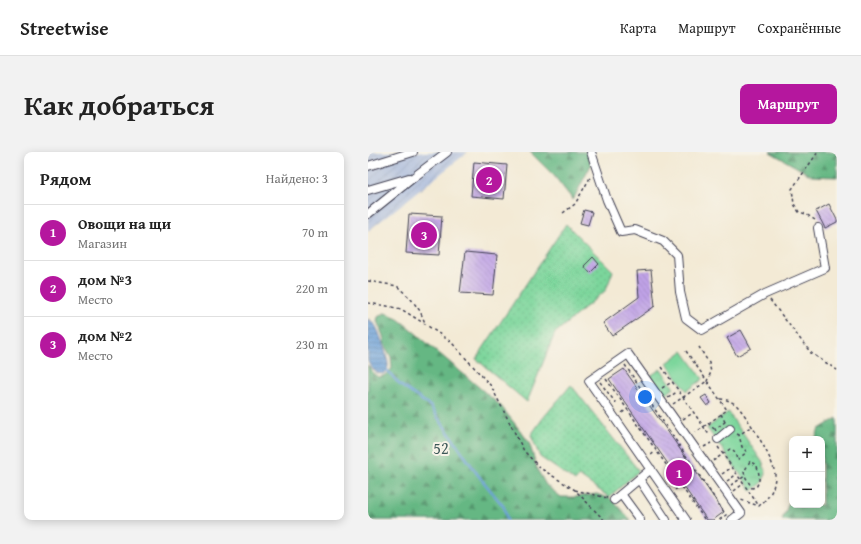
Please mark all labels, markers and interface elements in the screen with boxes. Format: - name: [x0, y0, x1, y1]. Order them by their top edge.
- text: Streetwise: [20, 14, 109, 42]
- text: Карта: [620, 18, 656, 38]
- text: Маршрут: [678, 18, 736, 38]
- text: Сохранённые: [758, 18, 841, 38]
- text: Как добраться: [24, 84, 214, 125]
- button: Маршрут: [740, 84, 837, 124]
- pin: 2: [476, 165, 502, 195]
- text: Рядом: [40, 166, 91, 191]
- text: Найдено: 3: [266, 169, 328, 188]
- text: Овощи на щи: [78, 213, 171, 234]
- pin: 3: [411, 220, 437, 250]
- text: 1: [50, 223, 56, 242]
- text: 70 m: [302, 223, 328, 242]
- text: Магазин: [78, 234, 127, 253]
- text: дом №3: [78, 269, 132, 290]
- text: 2: [50, 279, 56, 298]
- text: 220 m: [296, 279, 328, 298]
- text: Место: [78, 290, 113, 309]
- text: дом №2: [78, 325, 132, 346]
- text: 3: [50, 335, 56, 354]
- text: 230 m: [296, 335, 328, 354]
- text: Место: [78, 346, 113, 365]
- your location: [635, 387, 655, 407]
- park label: 52: [433, 436, 449, 460]
- map controls: [789, 436, 825, 508]
- button: +: [789, 436, 825, 472]
- pin: 1: [666, 458, 692, 488]
- button: −: [789, 472, 825, 508]

